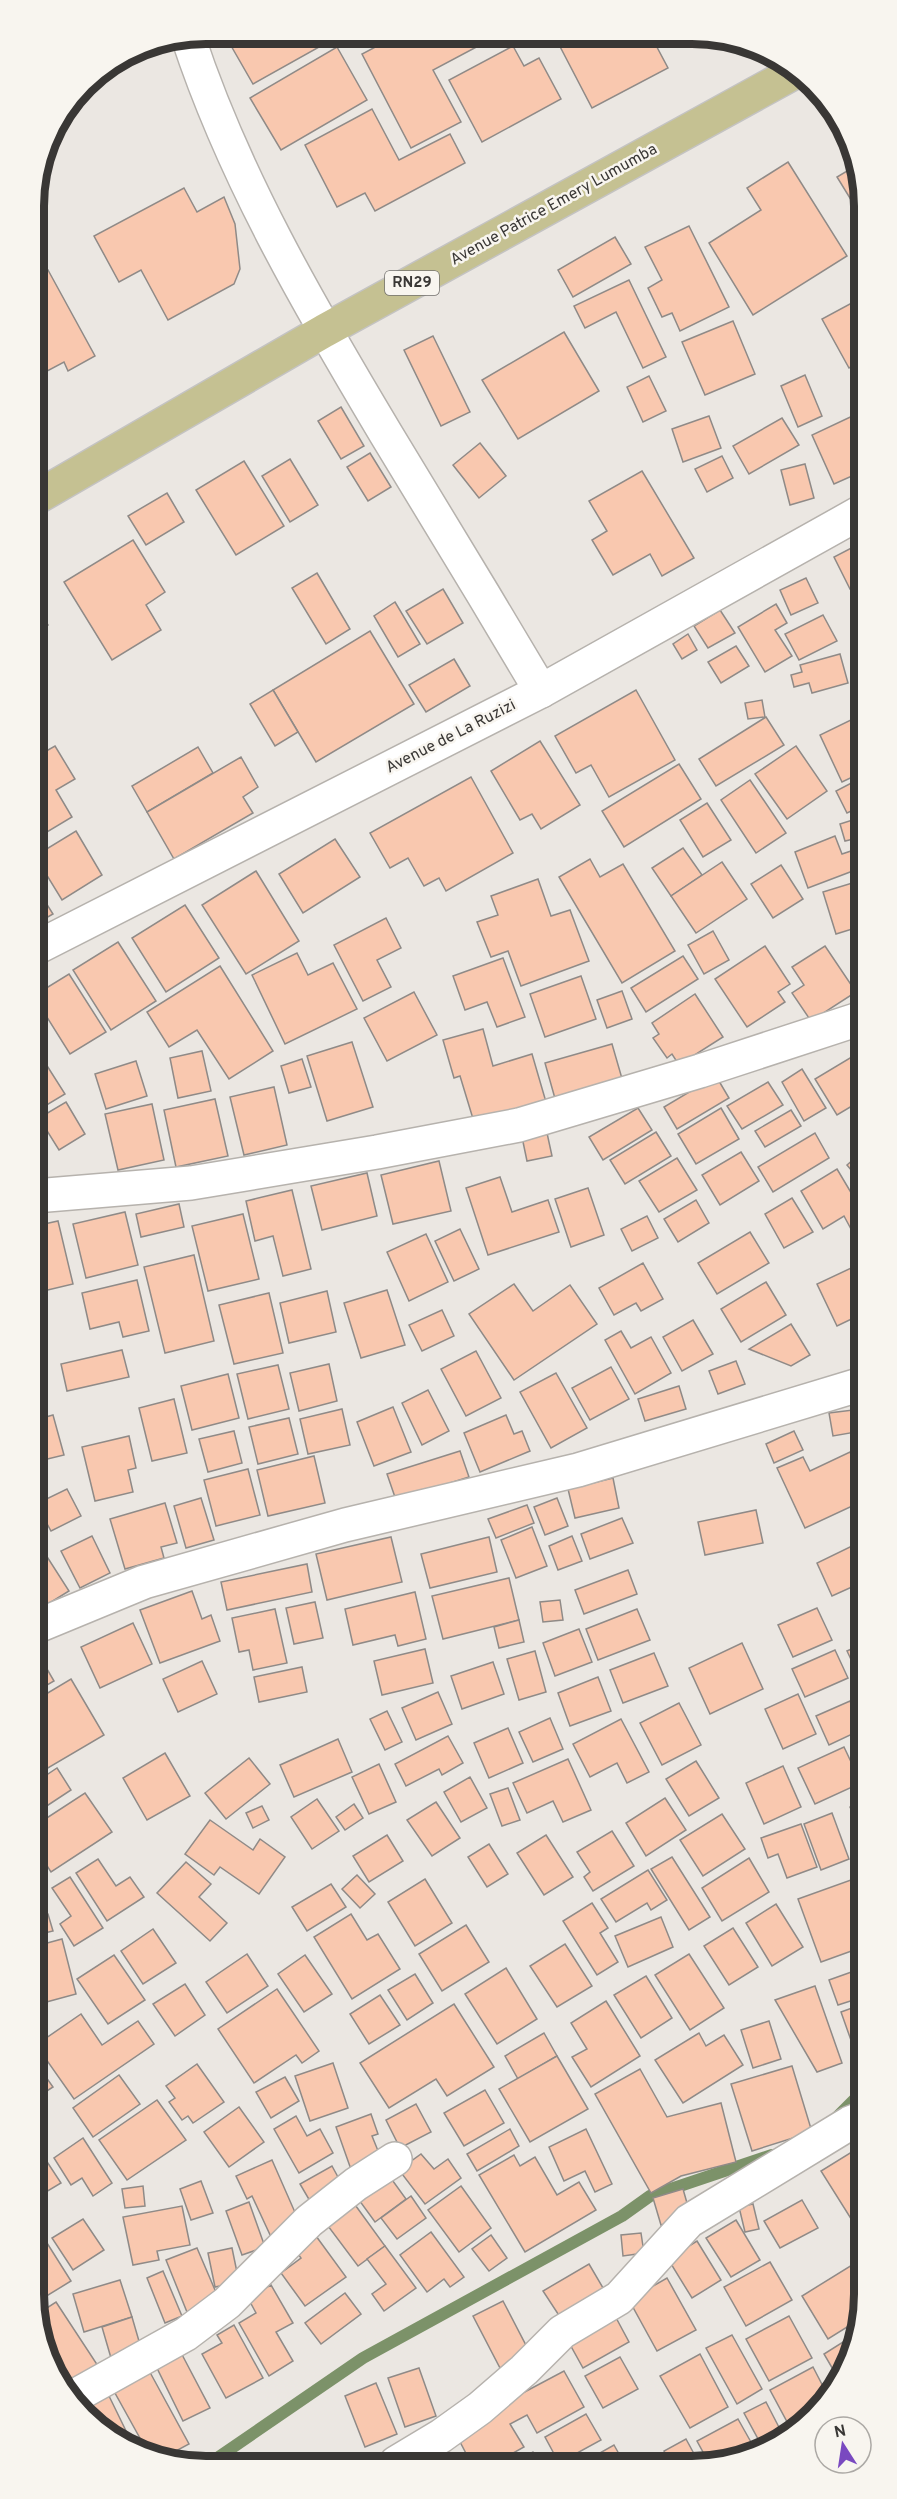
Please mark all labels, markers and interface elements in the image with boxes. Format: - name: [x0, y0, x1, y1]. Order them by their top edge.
- street label: Avenue Patrice Emery Lumumba: [447, 140, 661, 270]
- road number: RN29: [385, 271, 439, 295]
- street label: Avenue de La Ruzizi: [383, 696, 519, 778]
- north arrow: [813, 2415, 873, 2475]
- text: N: [833, 2421, 848, 2443]

